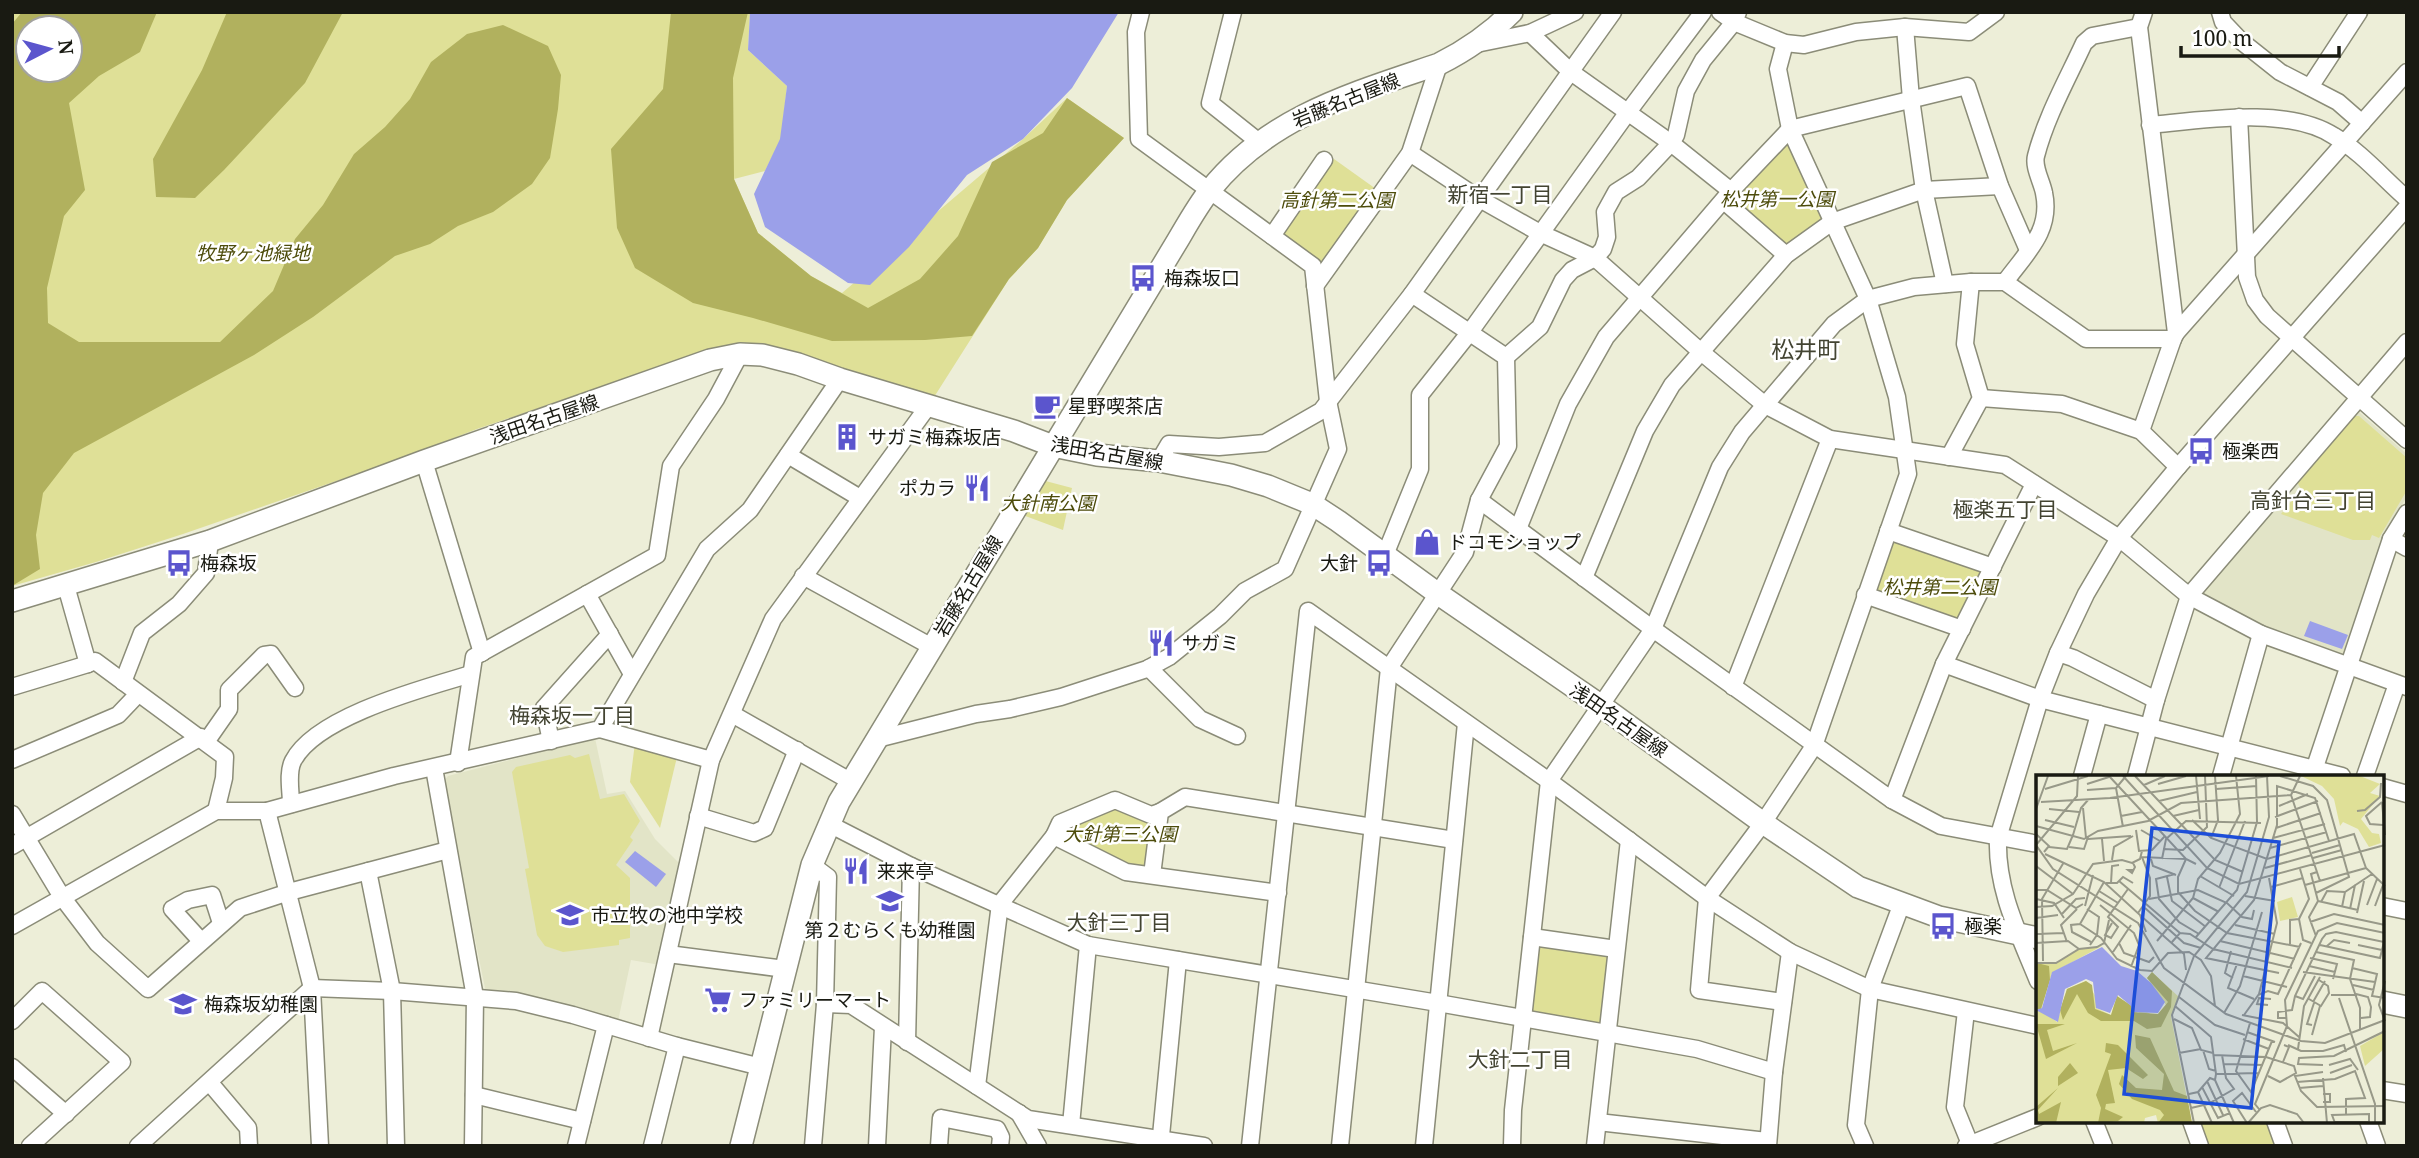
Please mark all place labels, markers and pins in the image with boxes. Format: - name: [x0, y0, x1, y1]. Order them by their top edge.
- bus stop icon: 梅森坂口: [1128, 263, 1158, 293]
- place label: 梅森坂口: [1164, 265, 1240, 291]
- cafe icon: 星野喫茶店: [1032, 391, 1062, 421]
- place label: 星野喫茶店: [1068, 393, 1163, 419]
- building icon: サガミ梅森坂店: [832, 422, 862, 452]
- place label: サガミ梅森坂店: [868, 424, 1001, 450]
- bus stop icon: 極楽西: [2186, 436, 2216, 466]
- place label: 極楽西: [2222, 438, 2279, 464]
- restaurant icon: ポカラ: [962, 473, 992, 503]
- place label: ポカラ: [899, 475, 956, 501]
- shop icon: ドコモショップ: [1412, 527, 1442, 557]
- place label: ドコモショップ: [1448, 529, 1581, 555]
- bus stop icon: 梅森坂: [164, 548, 194, 578]
- bus stop icon: 大針: [1364, 548, 1394, 578]
- place label: 梅森坂: [200, 550, 257, 576]
- place label: 大針: [1320, 550, 1358, 576]
- restaurant icon: サガミ: [1146, 628, 1176, 658]
- place label: サガミ: [1182, 630, 1239, 656]
- restaurant icon: 来来亭: [841, 856, 871, 886]
- place label: 来来亭: [877, 858, 934, 884]
- school or university icon: 第２むらくも幼稚園: [875, 886, 905, 916]
- school or university icon: 市立牧の池中学校: [555, 900, 585, 930]
- place label: 市立牧の池中学校: [591, 902, 743, 928]
- bus stop icon: 極楽: [1928, 911, 1958, 941]
- place label: 極楽: [1964, 913, 2002, 939]
- place label: 第２むらくも幼稚園: [804, 917, 976, 943]
- supermarket icon: ファミリーマート: [703, 985, 733, 1015]
- place label: ファミリーマート: [739, 987, 891, 1013]
- school or university icon: 梅森坂幼稚園: [168, 989, 198, 1019]
- place label: 梅森坂幼稚園: [204, 991, 318, 1017]

